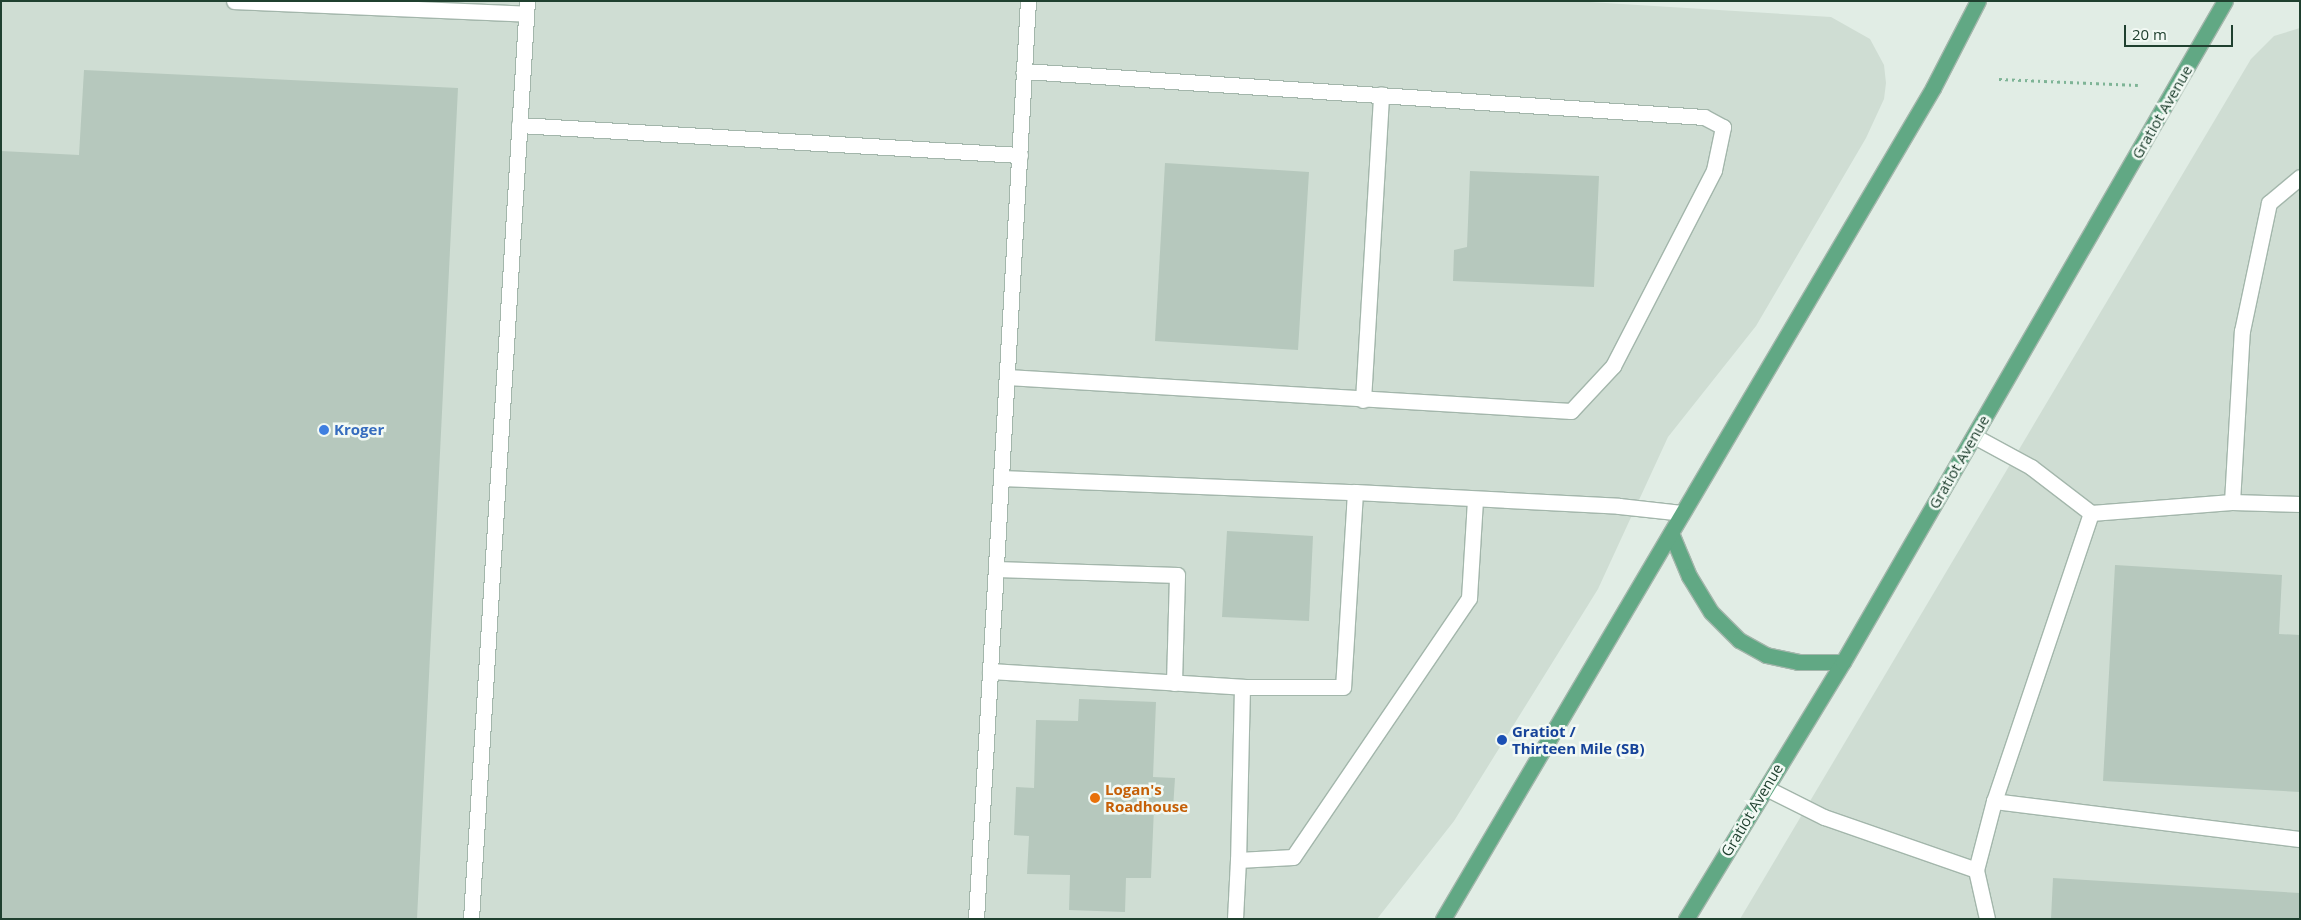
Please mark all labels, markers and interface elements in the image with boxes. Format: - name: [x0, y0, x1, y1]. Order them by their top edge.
- scale bar: [2126, 15, 2235, 47]
- text: 20 m: [2132, 24, 2167, 44]
- street label: Gratiot Avenue: [2128, 62, 2196, 162]
- street label: Gratiot Avenue: [1925, 412, 1993, 512]
- place label: Kroger: [334, 421, 384, 439]
- marker: Kroger: [318, 424, 330, 436]
- place label: Gratiot / Thirteen Mile (SB): [1512, 722, 1644, 757]
- marker: Gratiot / Thirteen Mile (SB): [1496, 734, 1508, 746]
- street label: Gratiot Avenue: [1717, 760, 1787, 860]
- place label: Logan's Roadhouse: [1105, 780, 1188, 815]
- marker: Logan's Roadhouse: [1089, 792, 1101, 804]

